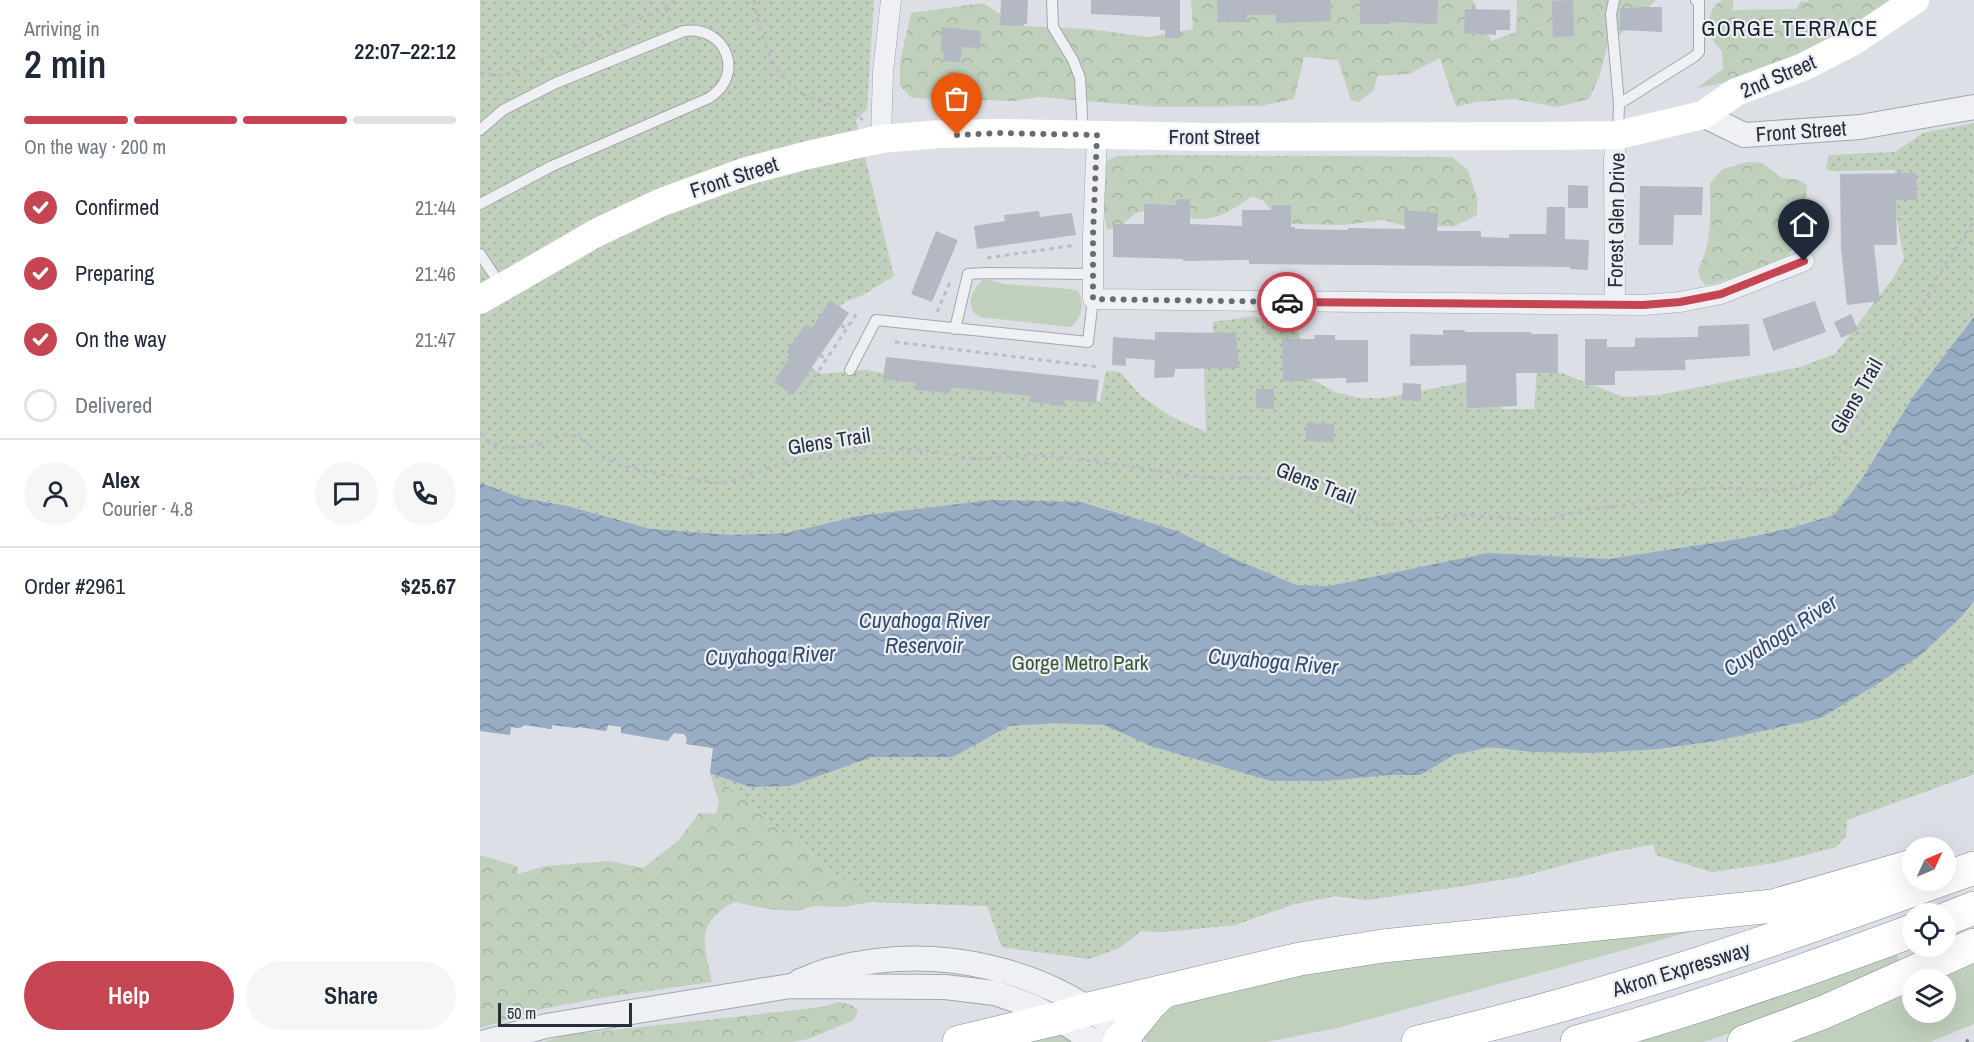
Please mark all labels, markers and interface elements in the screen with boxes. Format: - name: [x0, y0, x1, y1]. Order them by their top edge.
- district label: GORGE TERRACE: [1701, 13, 1879, 43]
- text: Arriving in: [24, 15, 100, 42]
- text: 22:07–22:12: [354, 36, 456, 66]
- text: 2 min: [24, 38, 106, 90]
- street label: 2nd Street: [1736, 47, 1820, 105]
- pin: [931, 73, 982, 135]
- icon: bag: [940, 82, 973, 115]
- street label: Front Street: [1755, 113, 1848, 149]
- street label: Front Street: [1169, 122, 1260, 151]
- text: On the way · 200 m: [24, 133, 166, 160]
- street label: Front Street: [686, 149, 782, 205]
- street label: Forest Glen Drive: [1600, 152, 1632, 288]
- icon: check: [24, 191, 57, 224]
- text: Confirmed: [75, 192, 159, 222]
- text: 21:44: [415, 194, 456, 221]
- pin: [1778, 199, 1829, 261]
- icon: home: [1787, 208, 1820, 241]
- icon: check: [24, 257, 57, 290]
- text: Preparing: [75, 258, 154, 288]
- text: 21:46: [415, 260, 456, 287]
- courier: [1257, 272, 1317, 332]
- icon: car: [1271, 286, 1304, 319]
- icon: check: [24, 323, 57, 356]
- text: On the way: [75, 324, 166, 354]
- text: 21:47: [415, 326, 456, 353]
- street label: Glens Trail: [1823, 353, 1889, 439]
- text: Delivered: [75, 390, 152, 420]
- street label: Glens Trail: [786, 420, 872, 462]
- street label: Glens Trail: [1272, 455, 1360, 511]
- button: person: [24, 462, 87, 525]
- button: chat: [315, 462, 378, 525]
- button: phone: [393, 462, 456, 525]
- text: Alex: [102, 465, 140, 495]
- text: Courier · 4.8: [102, 495, 193, 522]
- text: Order #2961: [24, 571, 125, 601]
- text: $25.67: [401, 571, 456, 601]
- water label: Cuyahoga River: [1717, 586, 1844, 683]
- water label: Cuyahoga River Reservoir: [859, 605, 990, 660]
- water label: Cuyahoga River: [704, 638, 837, 672]
- water label: Cuyahoga River: [1207, 640, 1340, 682]
- park label: Gorge Metro Park: [1012, 648, 1149, 677]
- north arrow: [1902, 837, 1956, 891]
- map controls: [1902, 837, 1956, 1023]
- button: locate: [1902, 903, 1956, 957]
- street label: Akron Expressway: [1608, 934, 1754, 1004]
- button: Help: [24, 961, 234, 1030]
- button: Share: [246, 961, 456, 1030]
- button: layers: [1902, 969, 1956, 1023]
- scale bar: [498, 1000, 632, 1028]
- text: 50 m: [507, 1002, 536, 1024]

